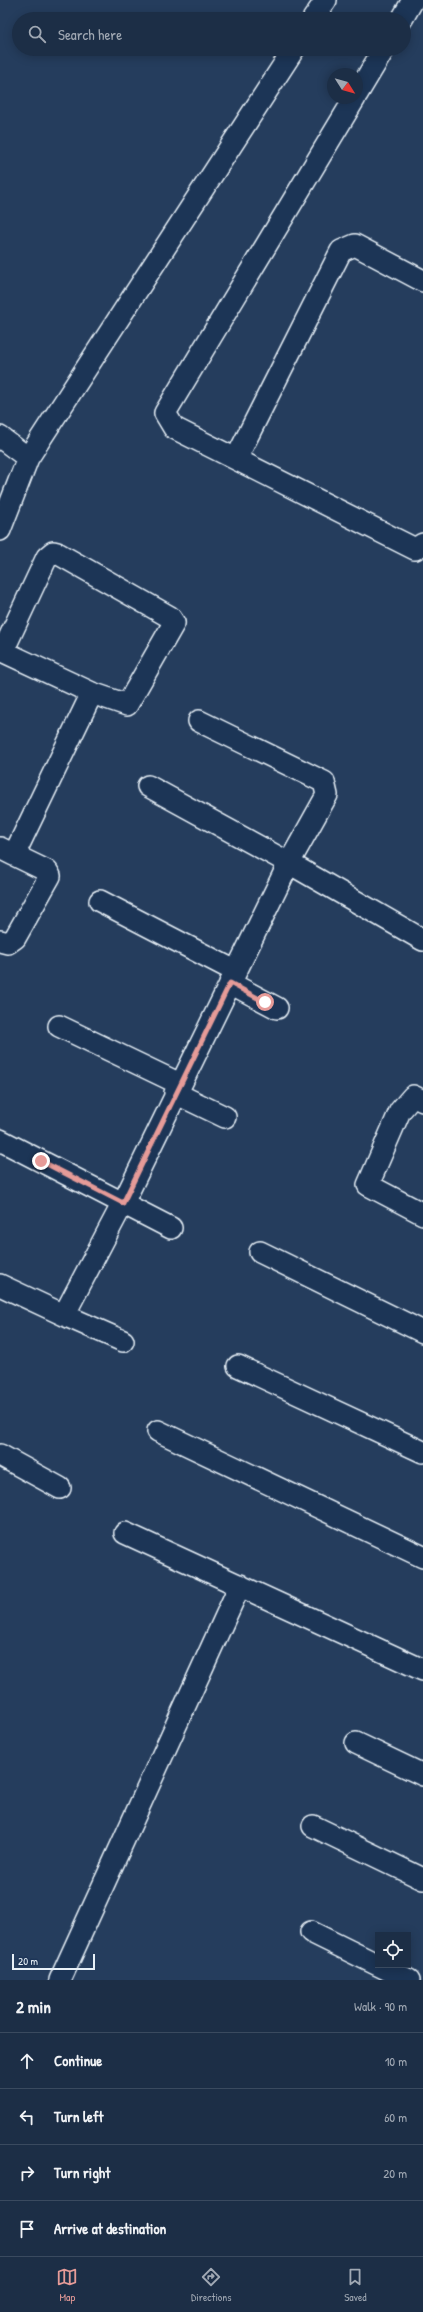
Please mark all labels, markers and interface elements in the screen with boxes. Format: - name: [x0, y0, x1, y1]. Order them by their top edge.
- search box: [12, 12, 411, 56]
- icon: search: [26, 23, 48, 45]
- text: Search here: [58, 24, 122, 45]
- north arrow: [327, 68, 363, 104]
- route start: [256, 993, 274, 1011]
- route end: [32, 1152, 50, 1170]
- map controls: [375, 1932, 411, 1968]
- button: locate: [375, 1932, 411, 1968]
- scale bar: [12, 1952, 95, 1971]
- text: 20 m: [18, 1954, 38, 1968]
- text: 2 min: [16, 1995, 51, 2018]
- text: Walk · 90 m: [354, 1997, 407, 2015]
- icon: ahead: [16, 2050, 38, 2072]
- text: Continue: [54, 2050, 102, 2071]
- text: 10 m: [385, 2052, 407, 2070]
- icon: left: [16, 2106, 38, 2128]
- text: Turn left: [54, 2106, 104, 2127]
- text: 60 m: [384, 2108, 407, 2126]
- icon: right: [16, 2162, 38, 2184]
- text: Turn right: [54, 2162, 110, 2183]
- text: 20 m: [383, 2164, 407, 2182]
- icon: arrive: [16, 2218, 38, 2240]
- text: Arrive at destination: [54, 2218, 166, 2239]
- tab: Map: [56, 2266, 78, 2304]
- tab: Directions: [191, 2266, 232, 2304]
- tab: Saved: [344, 2266, 367, 2304]

